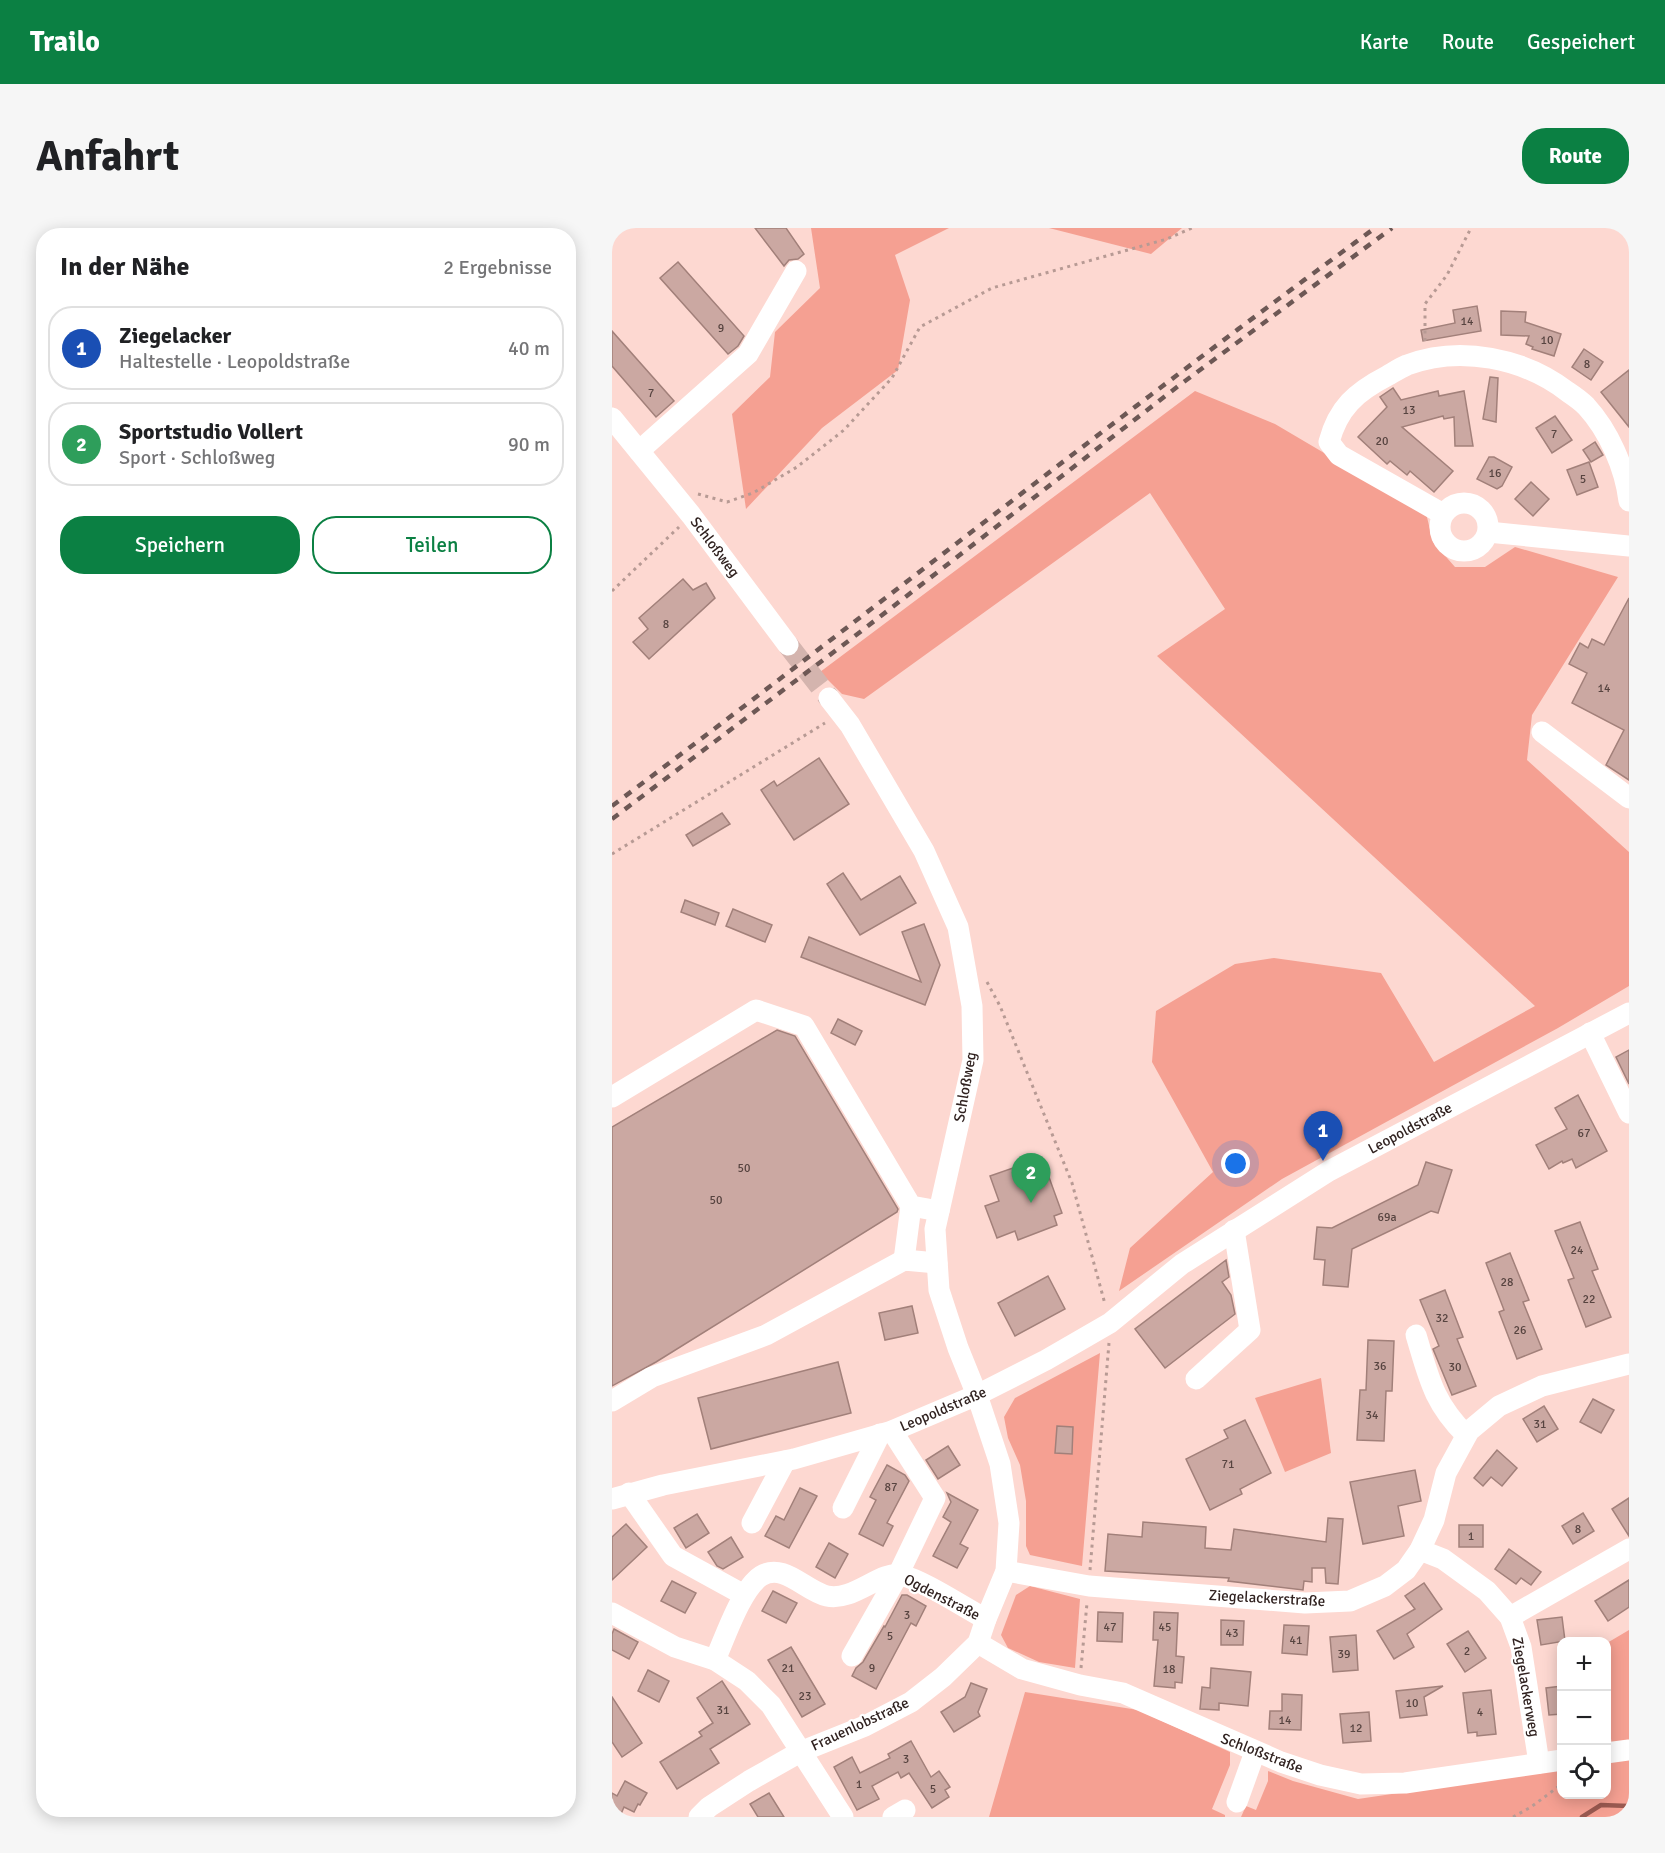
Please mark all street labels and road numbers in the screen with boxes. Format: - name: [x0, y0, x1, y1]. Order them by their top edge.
- street label: Schloßweg: [686, 513, 744, 581]
- street label: Schloßweg: [950, 1050, 980, 1124]
- street label: Leopoldstraße: [1365, 1098, 1455, 1158]
- street label: Leopoldstraße: [897, 1383, 989, 1435]
- street label: Ogdenstraße: [901, 1570, 983, 1624]
- street label: Ziegelackerstraße: [1208, 1586, 1326, 1610]
- street label: Ziegelackerweg: [1508, 1636, 1544, 1738]
- street label: Frauenlobstraße: [808, 1693, 912, 1755]
- street label: Schloßstraße: [1218, 1729, 1306, 1777]

